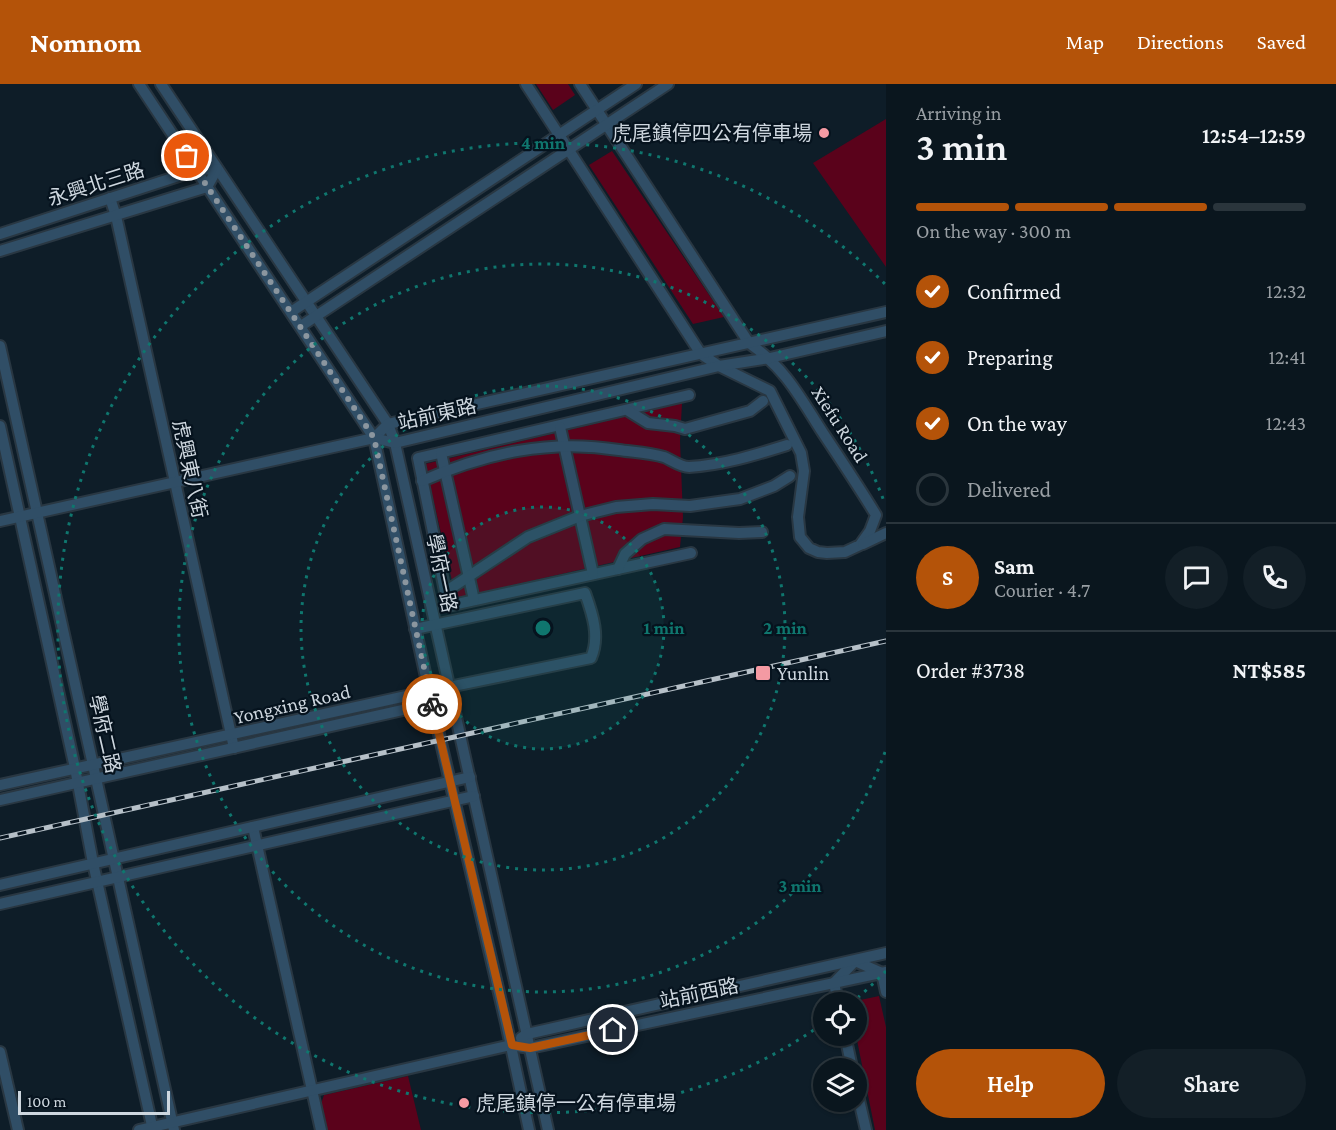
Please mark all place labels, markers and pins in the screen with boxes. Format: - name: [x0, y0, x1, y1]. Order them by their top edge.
- place label: 虎尾鎮停四公有停車場: [612, 122, 812, 144]
- marker: 虎尾鎮停四公有停車場: [817, 126, 831, 140]
- pin: [161, 130, 212, 181]
- centre of rings: [533, 618, 553, 638]
- place label: Yunlin: [777, 662, 830, 684]
- marker: Yunlin: [754, 664, 772, 682]
- pin: [587, 1004, 638, 1055]
- place label: 虎尾鎮停一公有停車場: [476, 1092, 676, 1114]
- marker: 虎尾鎮停一公有停車場: [457, 1096, 471, 1110]

